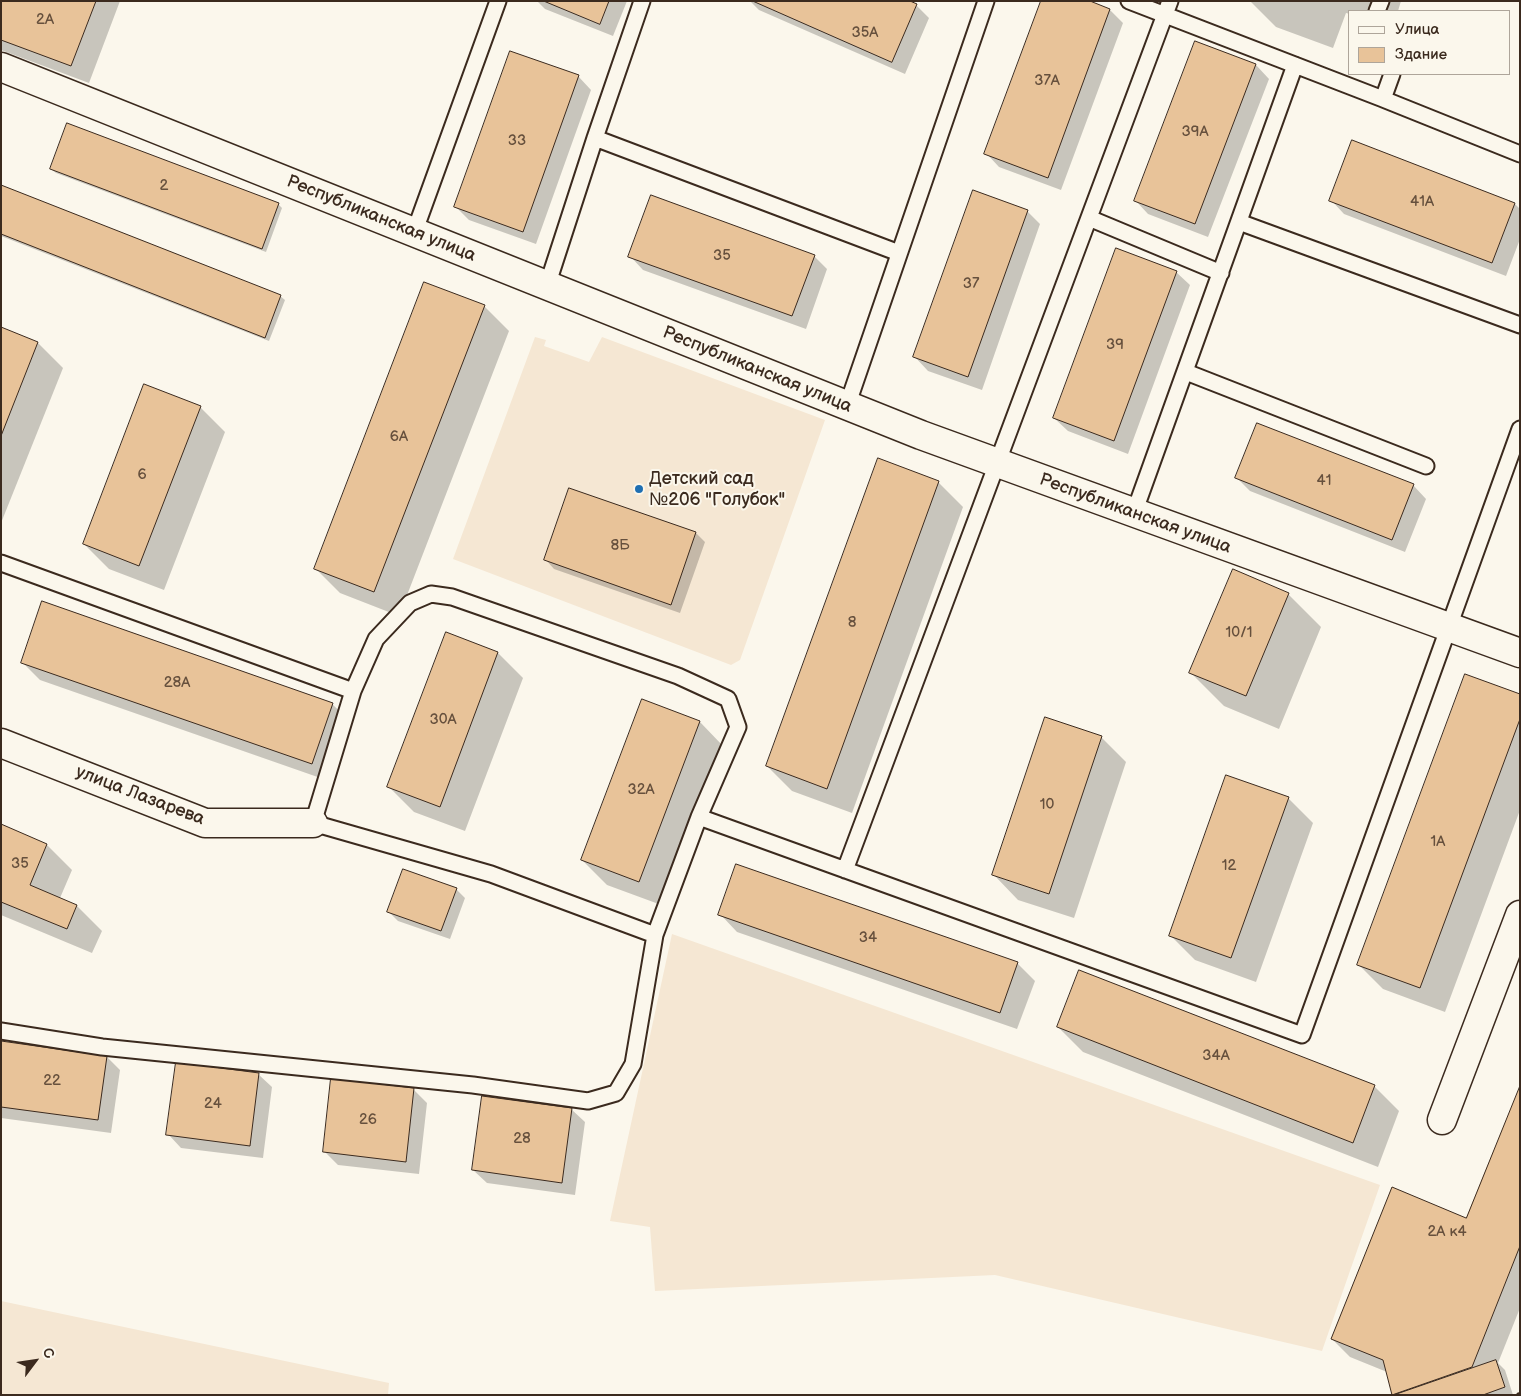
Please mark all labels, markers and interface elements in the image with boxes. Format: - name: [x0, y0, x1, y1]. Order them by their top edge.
- legend: [1348, 10, 1511, 75]
- house number: 2А: [36, 11, 54, 29]
- text: Улица: [1395, 20, 1439, 39]
- house number: 35А: [852, 24, 878, 42]
- text: Здание: [1395, 45, 1447, 64]
- house number: 37А: [1034, 72, 1060, 90]
- house number: 39А: [1182, 123, 1208, 141]
- house number: 33: [508, 132, 526, 150]
- street label: Республиканская улица: [283, 171, 479, 267]
- house number: 2: [160, 177, 168, 195]
- house number: 41А: [1410, 193, 1434, 211]
- house number: 35: [713, 247, 731, 265]
- house number: 37: [963, 275, 979, 293]
- street label: Республиканская улица: [659, 322, 855, 418]
- house number: 39: [1106, 336, 1124, 354]
- house number: 6А: [390, 428, 408, 446]
- house number: 6: [137, 466, 147, 484]
- place label: Детский сад №206 "Голубок": [649, 468, 785, 510]
- street label: Республиканская улица: [1036, 469, 1234, 559]
- house number: 41: [1317, 472, 1331, 490]
- marker: Детский сад №206 "Голубок": [633, 483, 645, 495]
- house number: 8Б: [610, 537, 630, 555]
- house number: 8: [848, 614, 856, 632]
- house number: 10/1: [1225, 624, 1253, 642]
- house number: 28А: [164, 674, 190, 692]
- house number: 30А: [429, 711, 457, 729]
- street label: улица Лазарева: [73, 761, 207, 831]
- house number: 32А: [627, 781, 655, 799]
- house number: 10: [1040, 796, 1054, 814]
- house number: 1А: [1431, 833, 1445, 851]
- house number: 35: [11, 855, 29, 873]
- house number: 12: [1222, 857, 1236, 875]
- house number: 34: [859, 929, 877, 947]
- house number: 34А: [1202, 1047, 1230, 1065]
- house number: 22: [43, 1072, 61, 1090]
- house number: 24: [204, 1095, 222, 1113]
- house number: 26: [359, 1111, 377, 1129]
- house number: 28: [513, 1130, 531, 1148]
- house number: 2А к4: [1427, 1223, 1467, 1241]
- north arrow: [10, 1336, 60, 1386]
- text: С: [38, 1344, 58, 1362]

